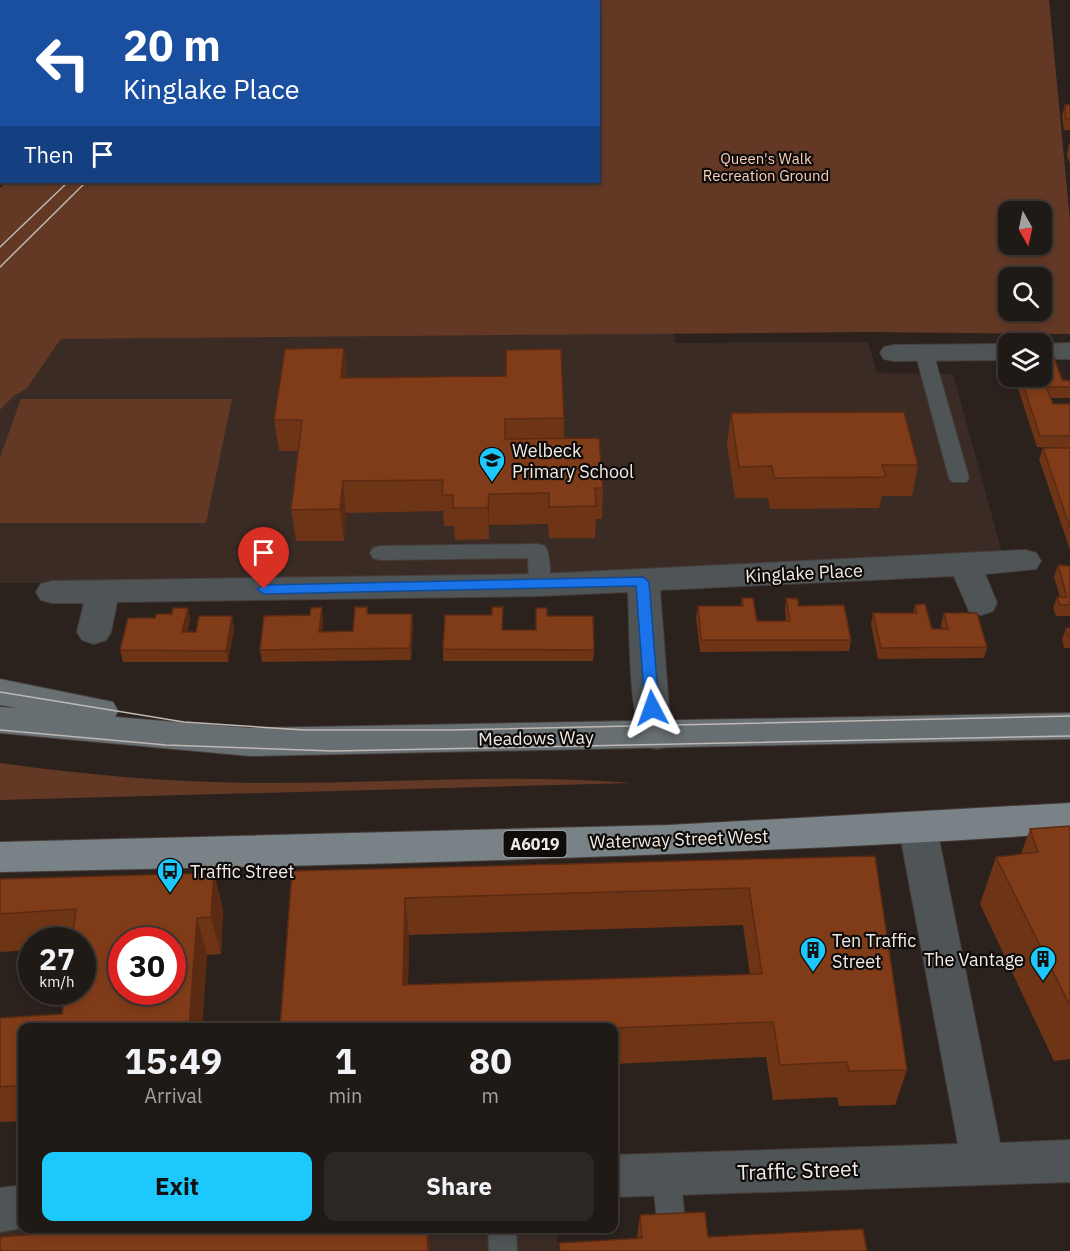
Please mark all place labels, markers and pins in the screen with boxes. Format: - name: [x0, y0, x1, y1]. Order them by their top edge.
- place label: Welbeck Primary School: [512, 439, 634, 483]
- school or university icon: Welbeck Primary School: [477, 445, 507, 483]
- pin: [238, 527, 289, 589]
- bus stop icon: Traffic Street: [155, 856, 185, 894]
- place label: Traffic Street: [190, 860, 294, 883]
- place label: Ten Traffic Street: [832, 929, 916, 973]
- building icon: Ten Traffic Street: [798, 935, 828, 973]
- building icon: The Vantage: [1028, 944, 1058, 982]
- place label: The Vantage: [924, 948, 1024, 971]

